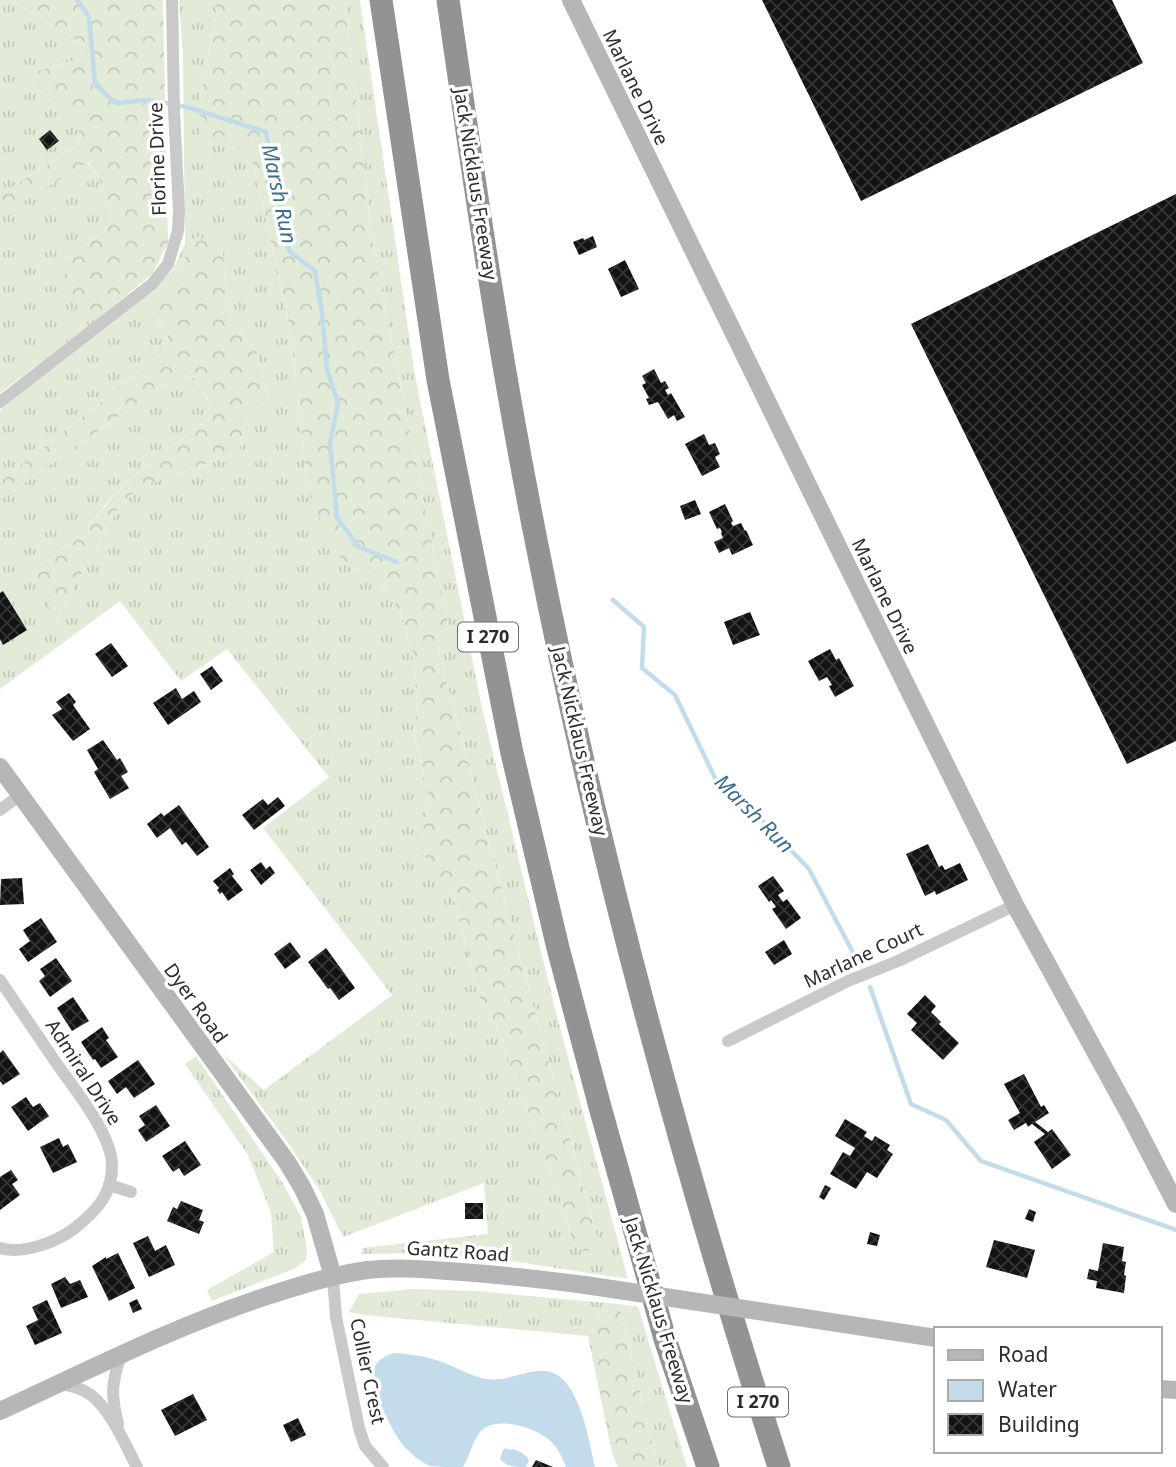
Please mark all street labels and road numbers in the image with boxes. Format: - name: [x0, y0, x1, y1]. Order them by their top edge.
- street label: Marlane Drive: [597, 25, 675, 149]
- street label: Jack Nicklaus Freeway: [448, 84, 504, 282]
- street label: Florine Drive: [142, 102, 172, 216]
- street label: Marlane Drive: [846, 534, 924, 658]
- road number: I 270: [458, 622, 518, 652]
- street label: Jack Nicklaus Freeway: [545, 642, 615, 839]
- street label: Marlane Court: [799, 916, 927, 994]
- street label: Dyer Road: [158, 958, 234, 1048]
- street label: Admiral Drive: [40, 1014, 128, 1130]
- street label: Jack Nicklaus Freeway: [618, 1212, 700, 1407]
- street label: Gantz Road: [406, 1234, 510, 1268]
- street label: Collier Crest: [344, 1316, 392, 1427]
- road number: I 270: [728, 1387, 788, 1416]

